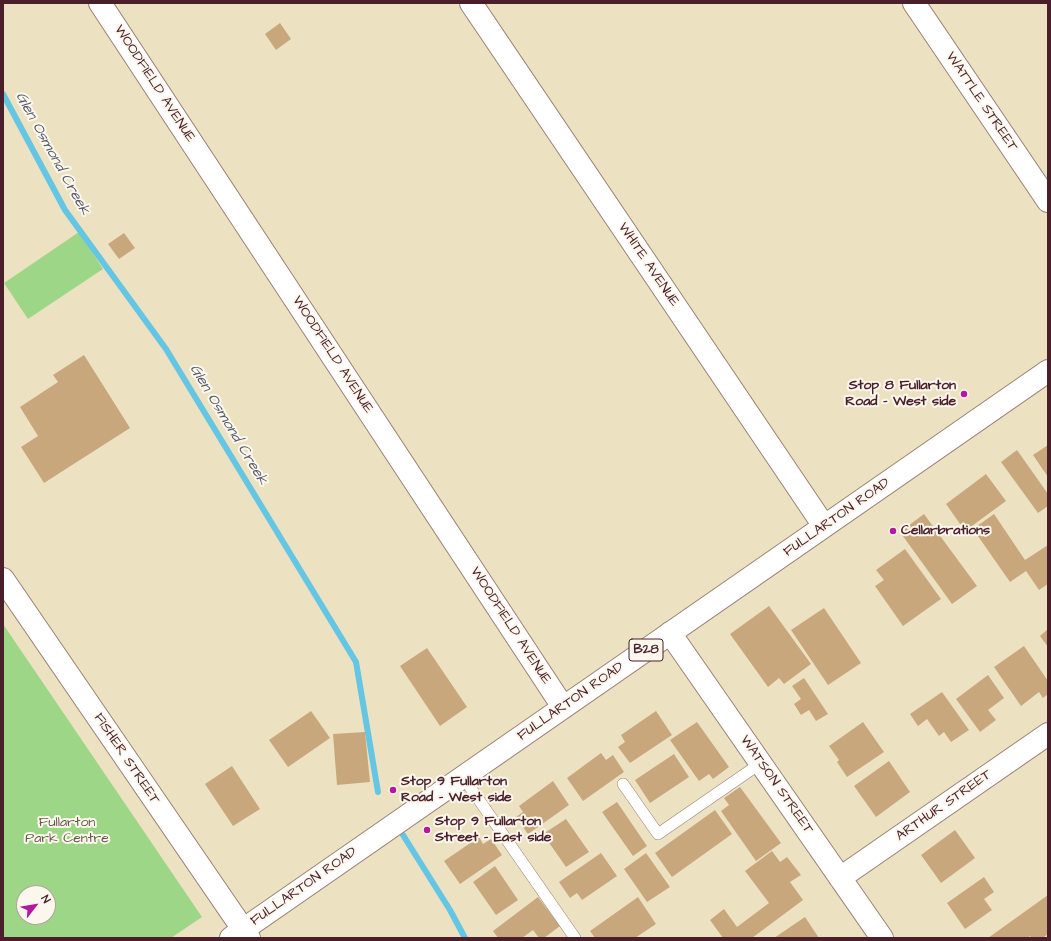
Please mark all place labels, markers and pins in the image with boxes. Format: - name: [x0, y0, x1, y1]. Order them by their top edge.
- place label: Stop 8 Fullarton Road - West side: [845, 378, 956, 410]
- marker: Stop 8 Fullarton Road - West side: [959, 389, 969, 399]
- place label: Cellarbrations: [901, 523, 990, 539]
- marker: Cellarbrations: [888, 526, 898, 536]
- place label: Stop 9 Fullarton Road - West side: [401, 774, 512, 806]
- marker: Stop 9 Fullarton Road - West side: [388, 785, 398, 795]
- place label: Stop 9 Fullarton Street - East side: [435, 814, 551, 846]
- marker: Stop 9 Fullarton Street - East side: [422, 825, 432, 835]

